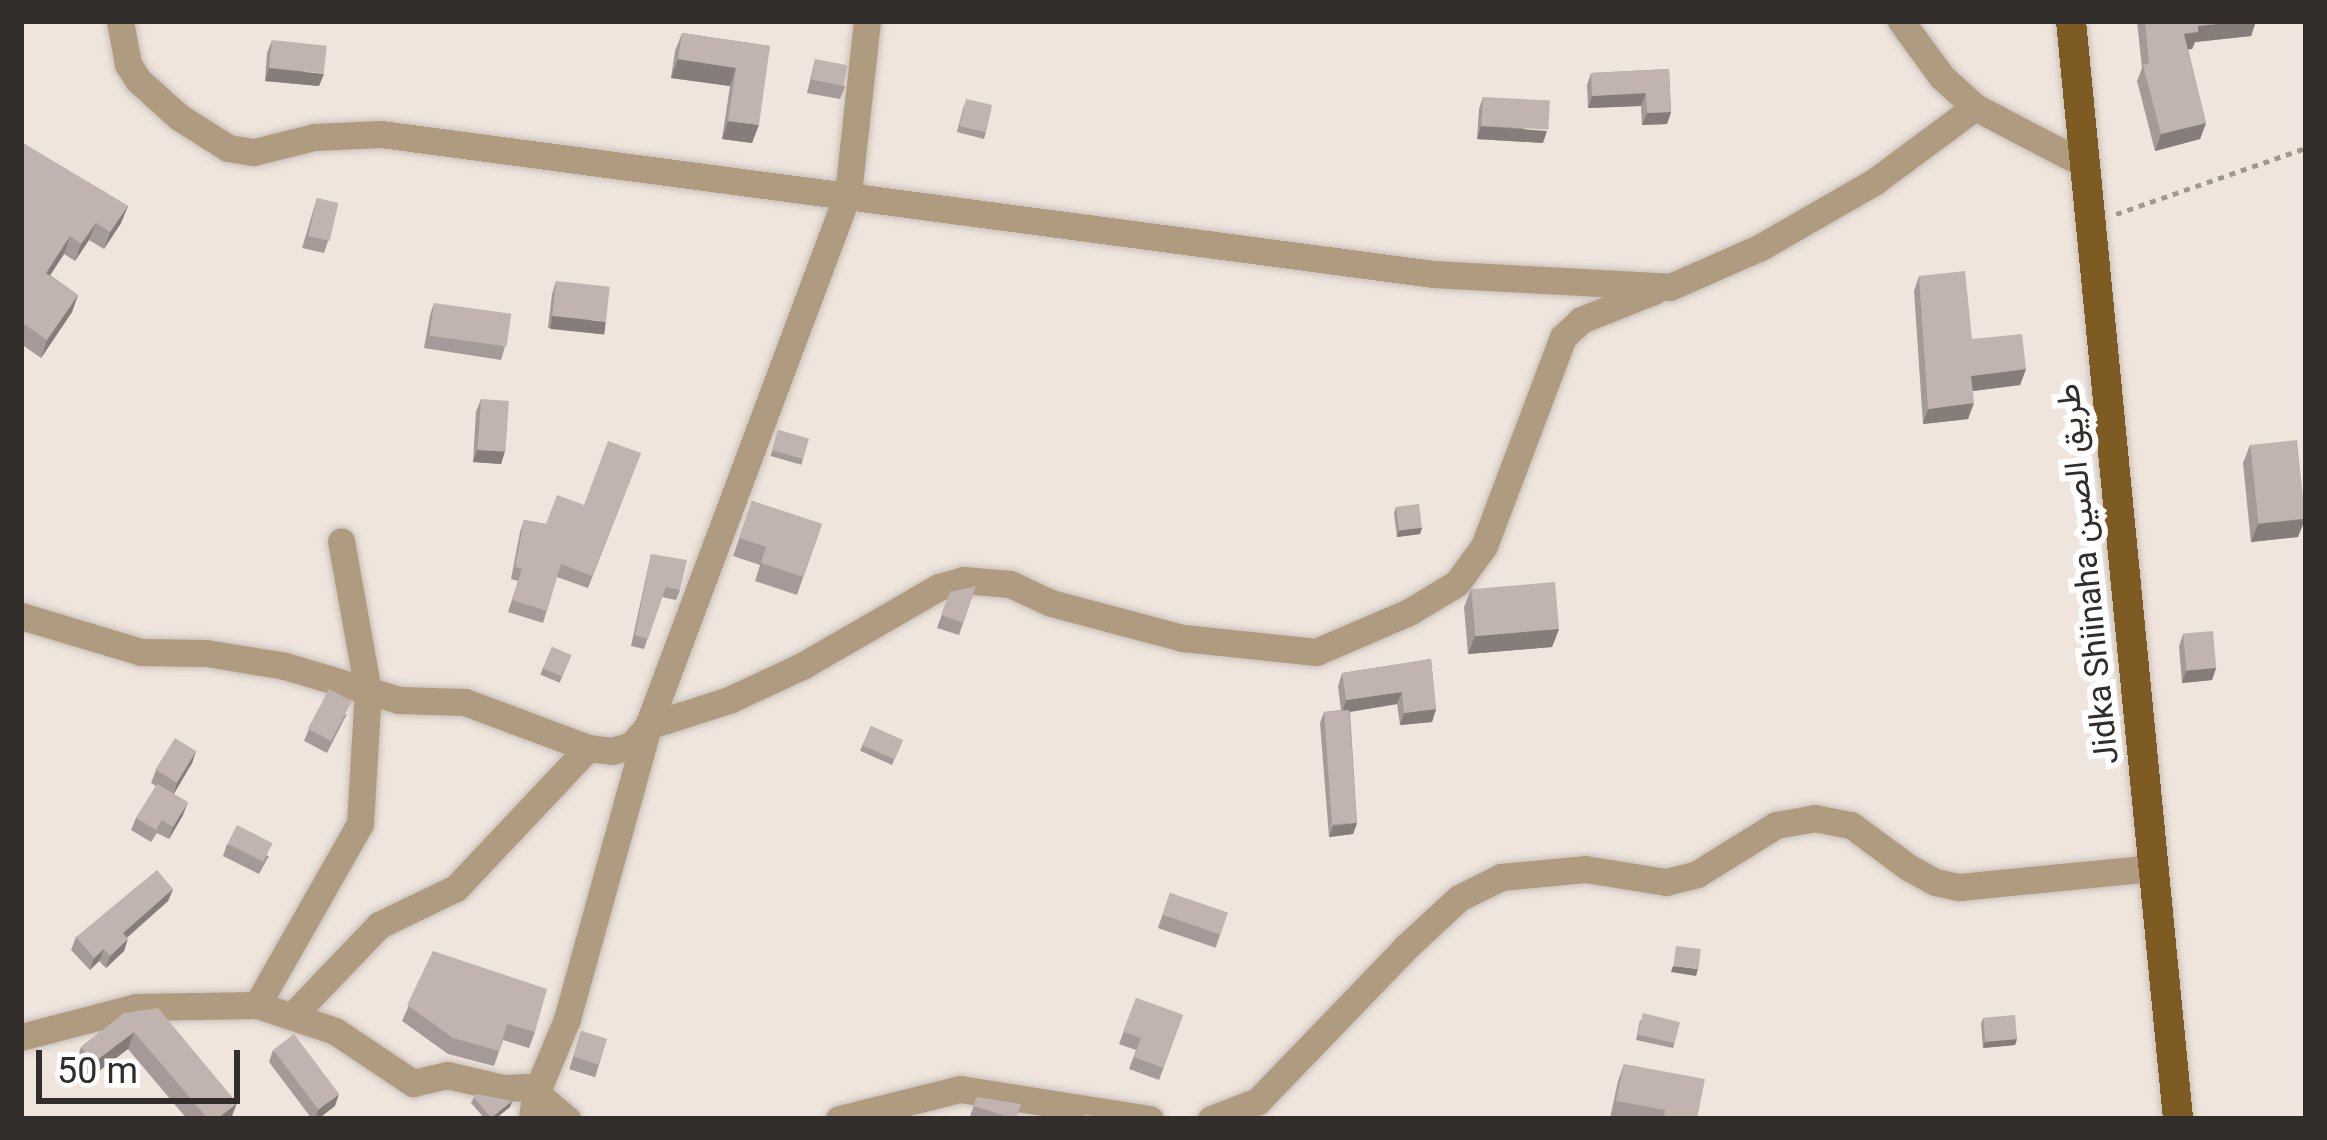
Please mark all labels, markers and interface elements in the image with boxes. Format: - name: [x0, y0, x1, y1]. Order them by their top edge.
- street label: Jidka Shiinaha طريق الصين: [2047, 382, 2127, 766]
- scale bar: [42, 1026, 246, 1100]
- text: 50 m: [57, 1050, 138, 1092]

